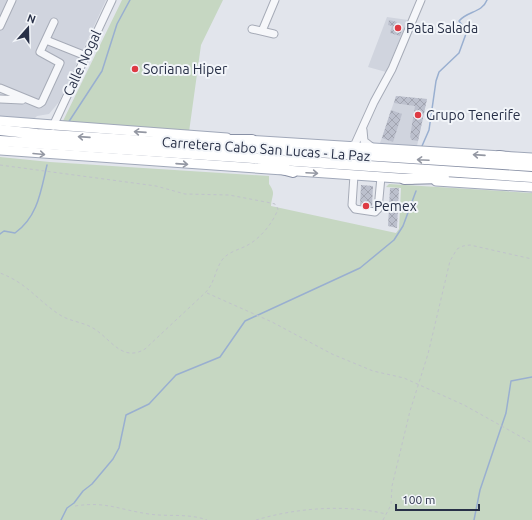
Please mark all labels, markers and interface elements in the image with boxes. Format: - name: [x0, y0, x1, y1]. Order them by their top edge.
- north arrow: [8, 8, 48, 48]
- text: N: [26, 12, 37, 26]
- place label: Pata Salada: [406, 20, 478, 36]
- marker: Pata Salada: [393, 23, 403, 33]
- street label: Calle Nogal: [60, 27, 104, 99]
- place label: Soriana Hiper: [143, 61, 228, 77]
- marker: Soriana Hiper: [130, 64, 140, 74]
- place label: Grupo Tenerife: [426, 107, 521, 123]
- marker: Grupo Tenerife: [413, 110, 423, 120]
- one-way arrow: [134, 129, 147, 136]
- one-way arrow: [78, 133, 91, 141]
- street label: Carretera Cabo San Lucas - La Paz: [161, 134, 371, 164]
- one-way arrow: [32, 150, 45, 158]
- one-way arrow: [473, 151, 486, 158]
- one-way arrow: [417, 156, 430, 163]
- one-way arrow: [175, 160, 188, 168]
- one-way arrow: [305, 169, 318, 176]
- place label: Pemex: [374, 198, 417, 214]
- marker: Pemex: [361, 201, 371, 211]
- scale bar: [396, 486, 479, 512]
- text: 100 m: [402, 493, 435, 506]

